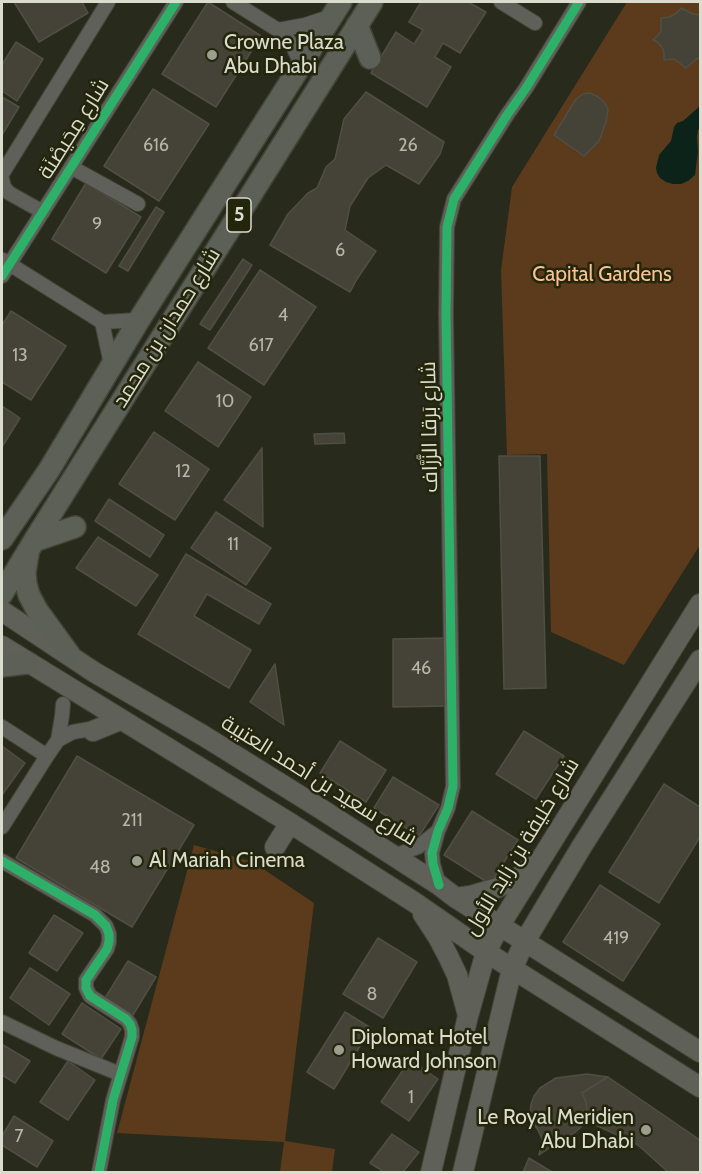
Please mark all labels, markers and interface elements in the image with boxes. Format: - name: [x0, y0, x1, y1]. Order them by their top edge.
- place label: Crowne Plaza Abu Dhabi: [224, 30, 344, 80]
- marker: Crowne Plaza Abu Dhabi: [205, 48, 219, 62]
- street label: شارع مِحَيصْنَة: [33, 74, 115, 184]
- house number: 616: [143, 135, 169, 157]
- house number: 26: [398, 135, 418, 157]
- road number: 5: [227, 198, 251, 232]
- house number: 9: [92, 214, 102, 236]
- house number: 6: [335, 240, 345, 262]
- street label: شارع حمدان بن محمد: [108, 244, 226, 412]
- park label: Capital Gardens: [532, 262, 672, 288]
- house number: 4: [278, 305, 288, 327]
- house number: 617: [248, 335, 274, 357]
- house number: 13: [12, 345, 28, 367]
- street label: شارع بَرقا الزَّرَّاف: [416, 361, 444, 493]
- house number: 10: [216, 391, 234, 413]
- house number: 12: [175, 461, 191, 483]
- house number: 11: [227, 534, 239, 556]
- house number: 46: [411, 658, 431, 680]
- street label: شارع سعيد بن أحمد العتيبة: [216, 710, 422, 852]
- street label: شارع خليفة بن زايد الأول: [459, 754, 585, 940]
- house number: 211: [121, 810, 143, 832]
- place label: Al Mariah Cinema: [149, 848, 305, 874]
- marker: Al Mariah Cinema: [130, 854, 144, 868]
- house number: 48: [89, 857, 111, 879]
- house number: 419: [603, 928, 629, 950]
- house number: 8: [367, 984, 377, 1006]
- place label: Diplomat Hotel Howard Johnson: [351, 1025, 497, 1075]
- marker: Diplomat Hotel Howard Johnson: [332, 1043, 346, 1057]
- house number: 1: [408, 1087, 414, 1109]
- place label: Le Royal Meridien Abu Dhabi: [477, 1105, 634, 1155]
- marker: Le Royal Meridien Abu Dhabi: [639, 1123, 653, 1137]
- house number: 7: [14, 1126, 24, 1148]

